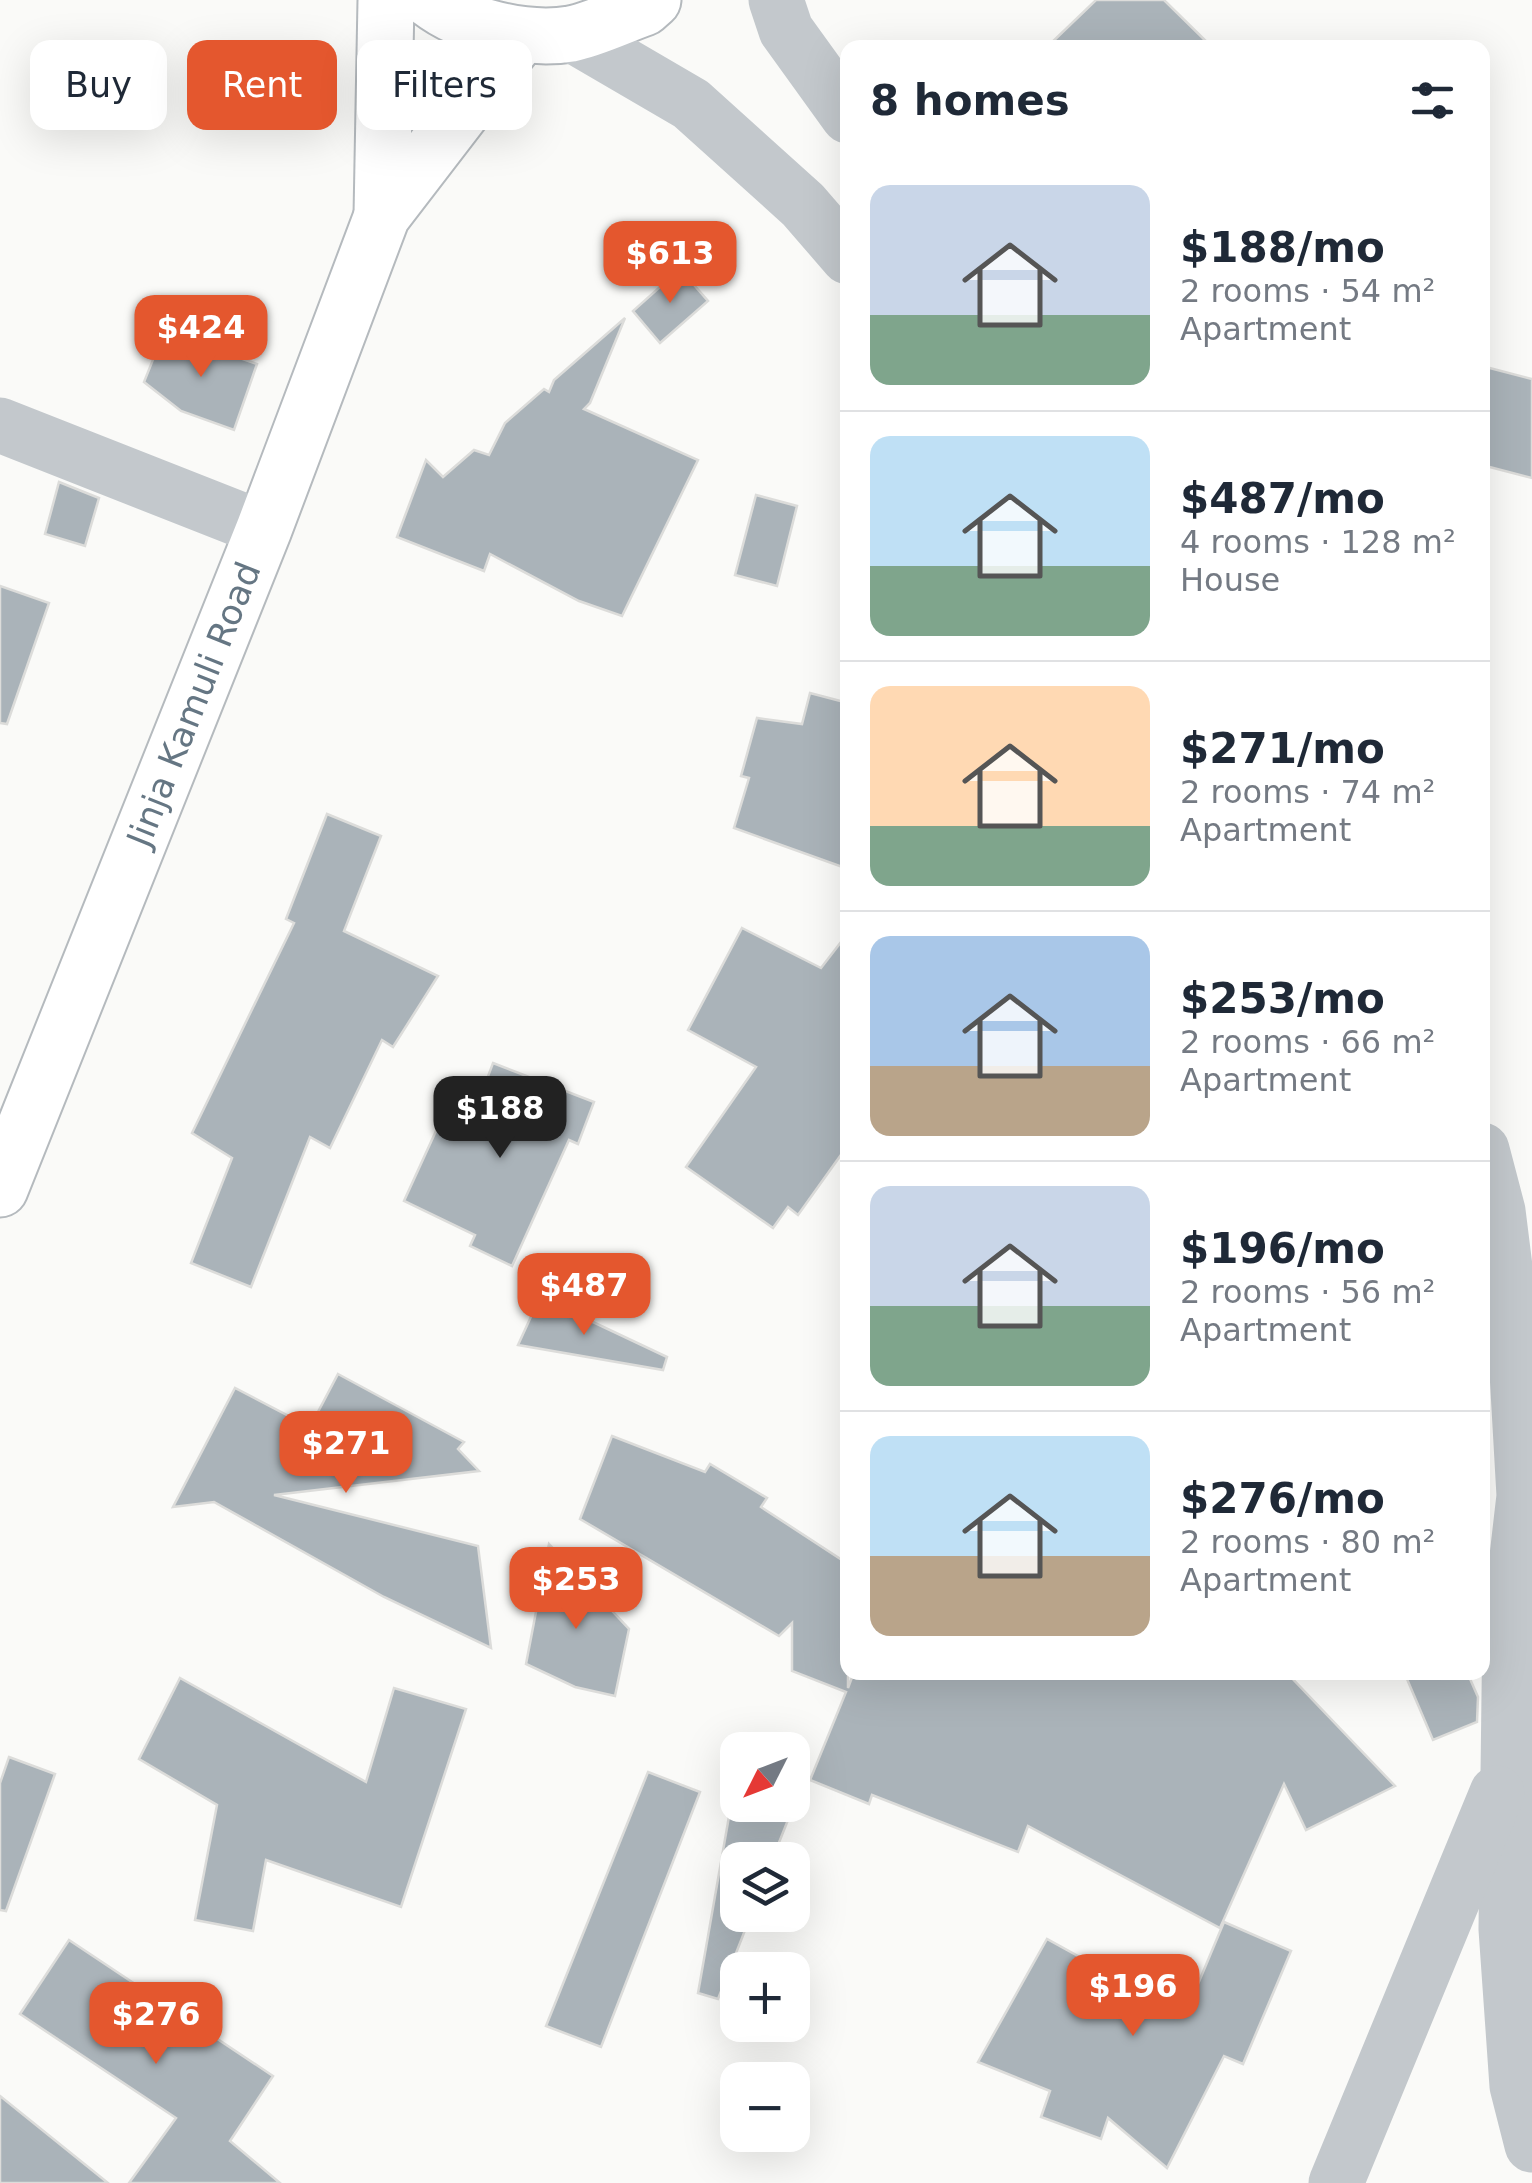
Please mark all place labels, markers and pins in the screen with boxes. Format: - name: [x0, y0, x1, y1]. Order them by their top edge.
- pin: $613: [611, 221, 729, 306]
- pin: $424: [142, 295, 260, 380]
- pin: $188: [441, 1076, 559, 1161]
- pin: $487: [525, 1253, 643, 1338]
- pin: $271: [287, 1411, 405, 1496]
- pin: $253: [517, 1547, 635, 1632]
- pin: $196: [1074, 1954, 1192, 2039]
- pin: $276: [97, 1982, 215, 2067]

